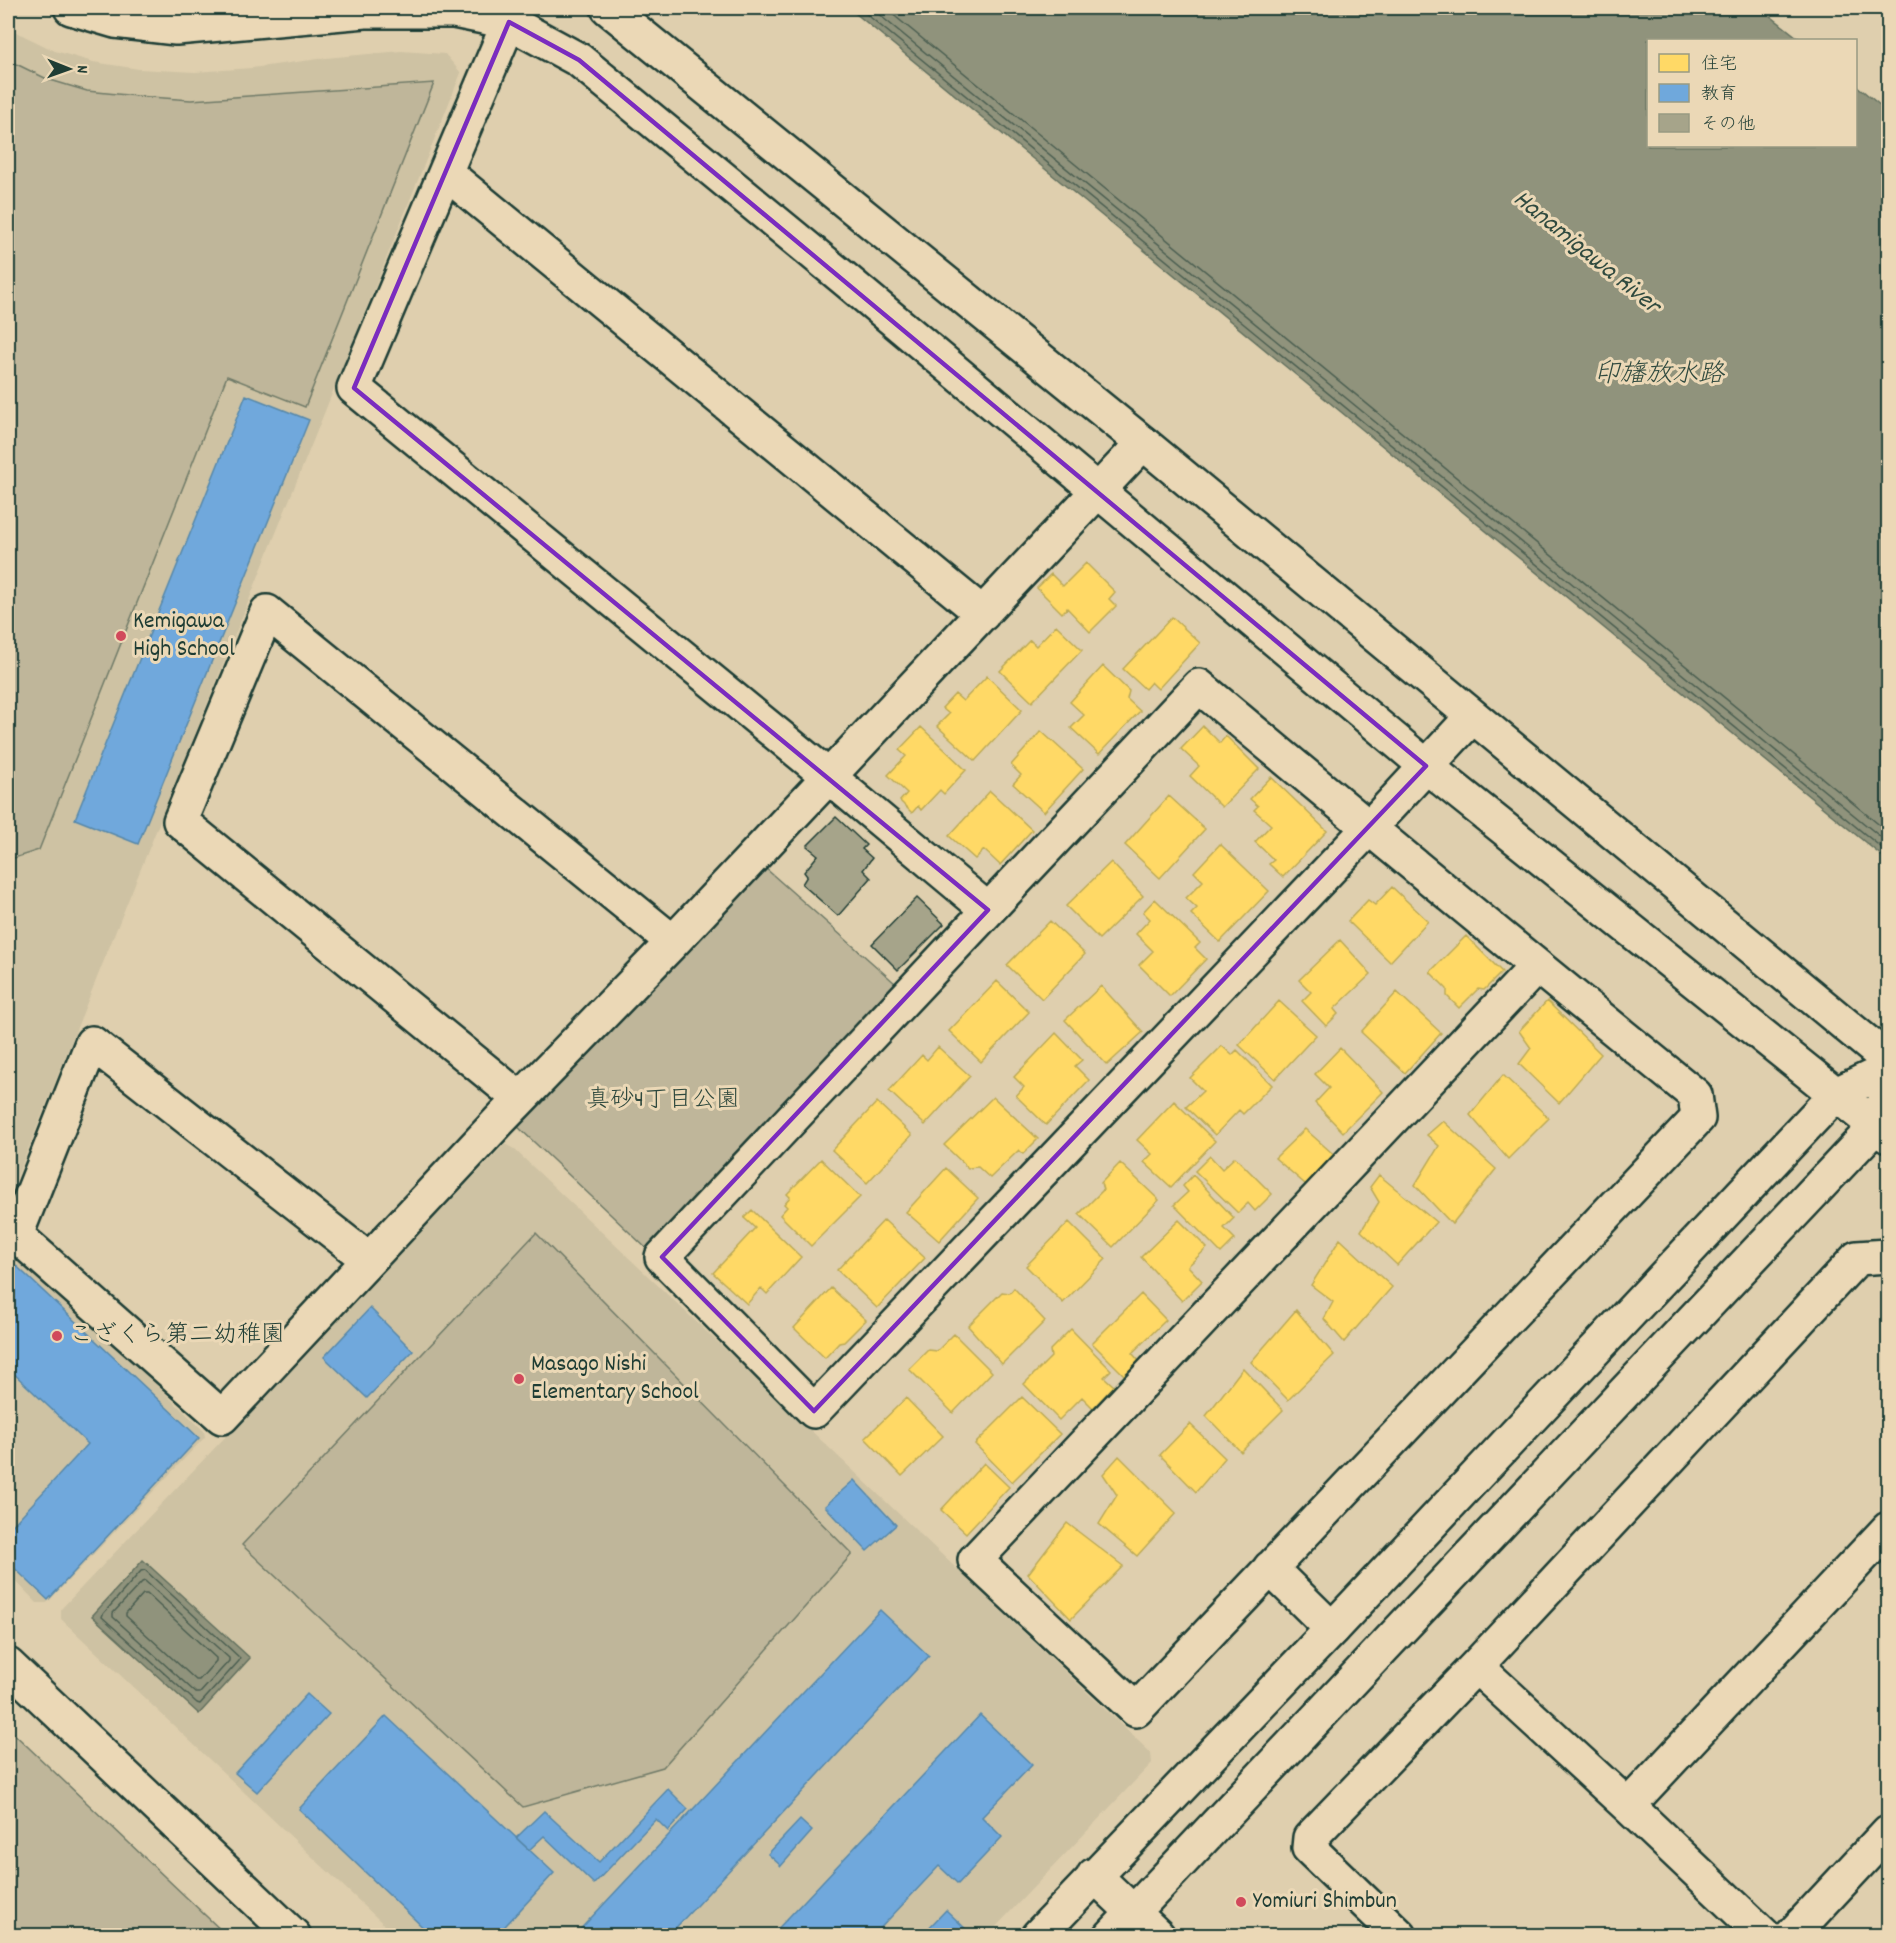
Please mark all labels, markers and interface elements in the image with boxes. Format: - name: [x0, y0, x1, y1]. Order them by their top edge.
- north arrow: [39, 39, 99, 99]
- legend: [1647, 39, 1857, 147]
- text: 住宅: [1701, 53, 1737, 78]
- text: N: [70, 65, 93, 73]
- text: 教育: [1701, 83, 1737, 108]
- text: その他: [1701, 113, 1755, 138]
- water label: Hanamigawa River: [1504, 182, 1670, 326]
- water label: 印旛放水路: [1594, 357, 1726, 394]
- place label: Kemigawa High School: [133, 605, 235, 667]
- marker: Kemigawa High School: [114, 629, 128, 643]
- park label: 真砂4丁目公園: [586, 1084, 740, 1118]
- place label: こざくら第二幼稚園: [69, 1319, 285, 1353]
- marker: こざくら第二幼稚園: [50, 1329, 64, 1343]
- place label: Masago Nishi Elementary School: [531, 1348, 699, 1410]
- marker: Masago Nishi Elementary School: [512, 1372, 526, 1386]
- place label: Yomiuri Shimbun: [1253, 1885, 1397, 1919]
- marker: Yomiuri Shimbun: [1234, 1895, 1248, 1909]

